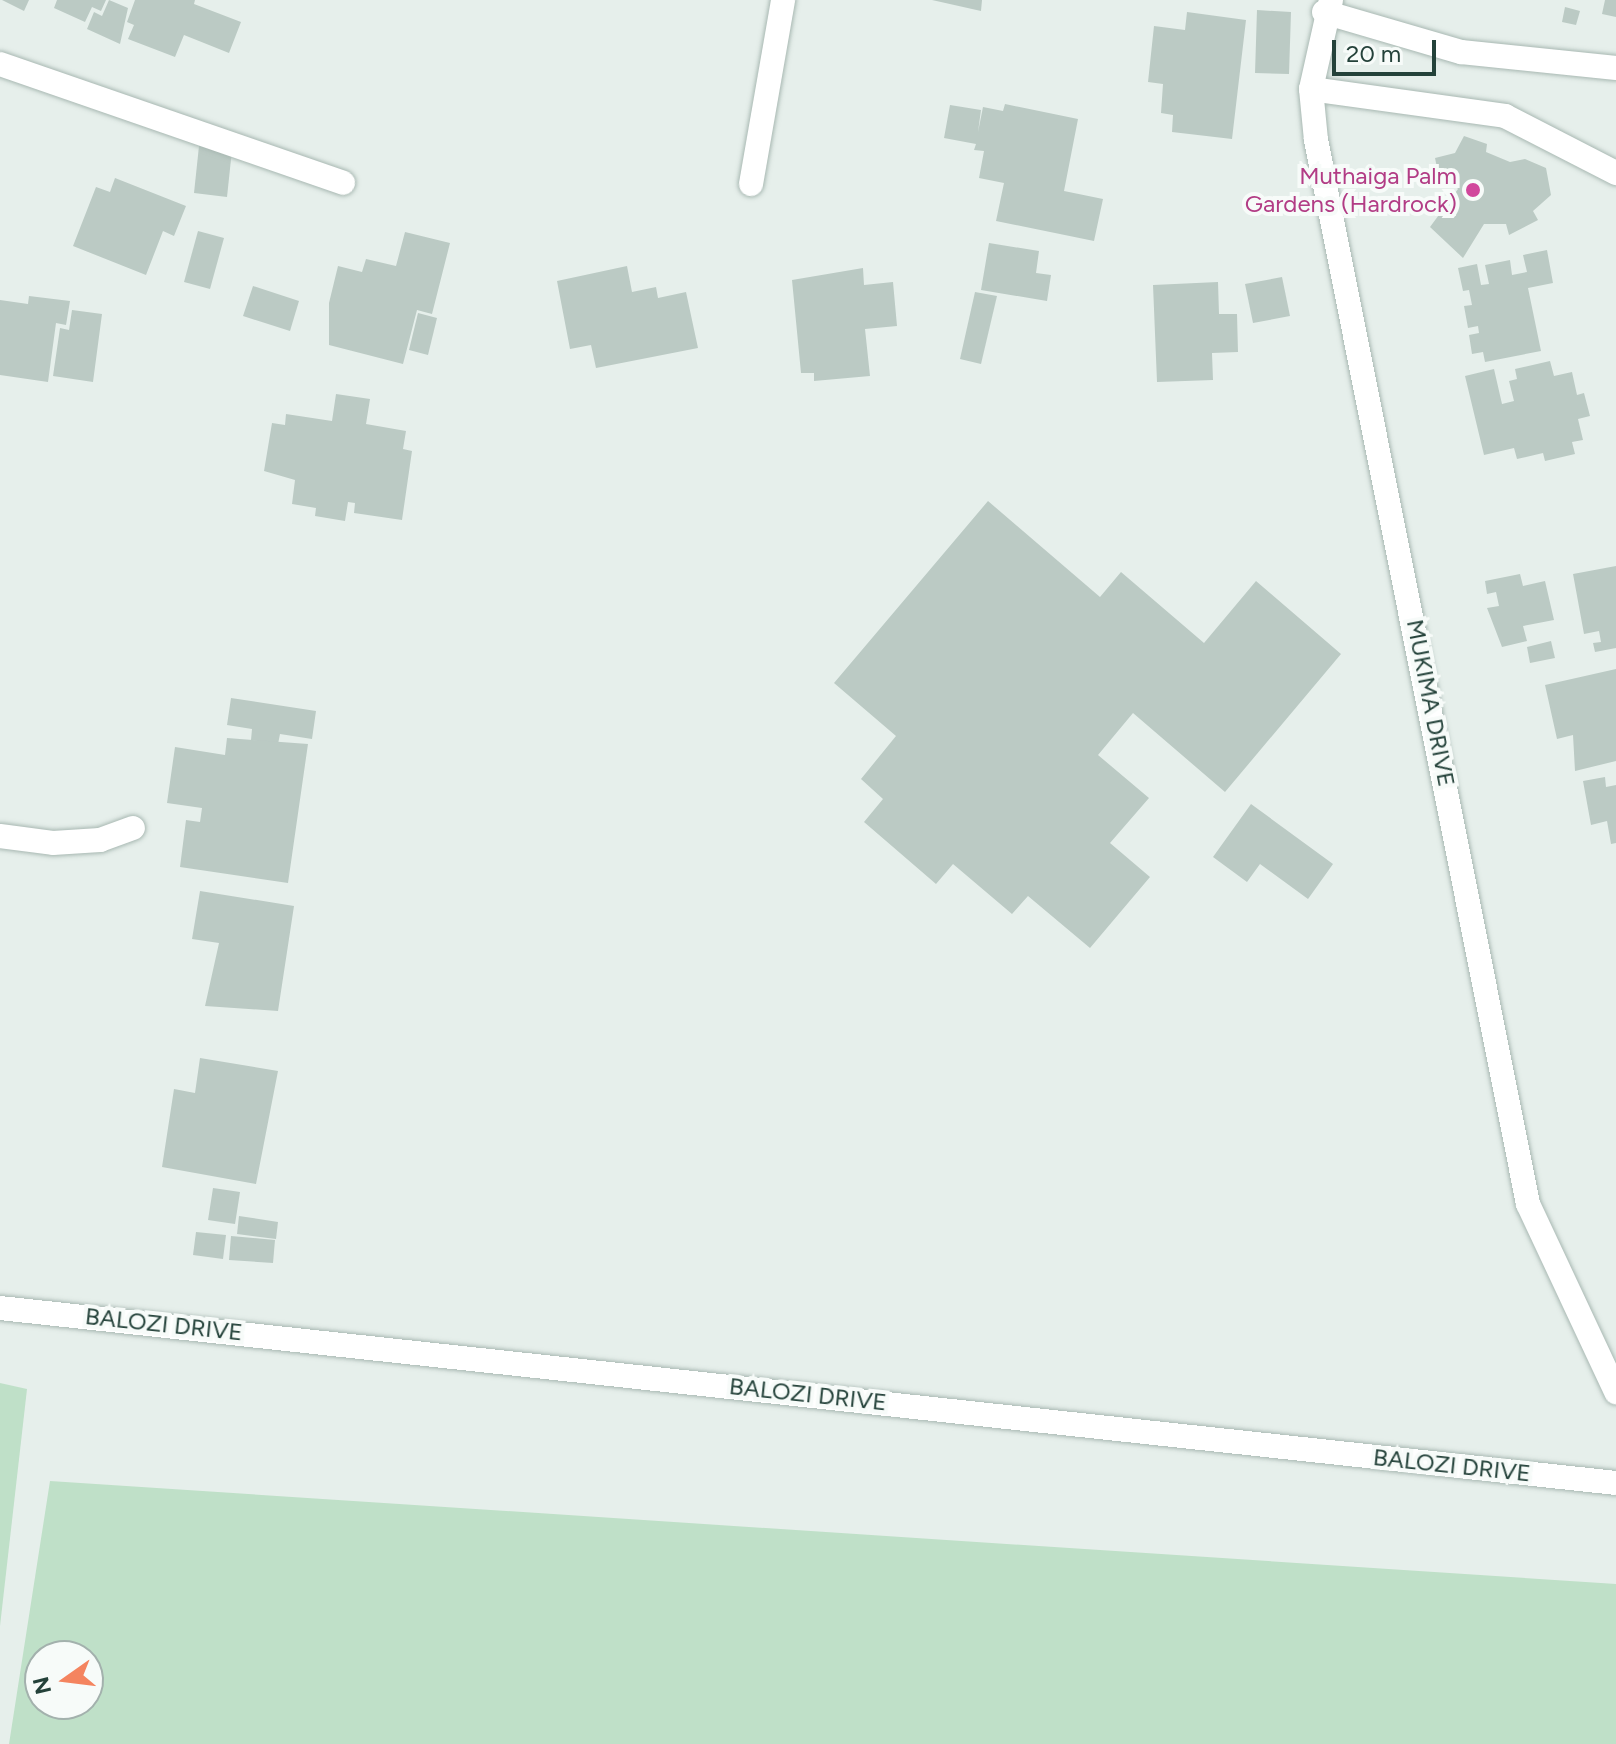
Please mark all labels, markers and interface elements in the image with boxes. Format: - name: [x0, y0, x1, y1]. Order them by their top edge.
- scale bar: [1336, 24, 1440, 74]
- text: 20 m: [1346, 39, 1401, 68]
- place label: Muthaiga Palm Gardens (Hardrock): [1245, 162, 1457, 218]
- marker: Muthaiga Palm Gardens (Hardrock): [1464, 181, 1482, 199]
- street label: MUKIMA DRIVE: [1401, 617, 1461, 789]
- street label: BALOZI DRIVE: [84, 1301, 244, 1347]
- street label: BALOZI DRIVE: [728, 1371, 888, 1417]
- street label: BALOZI DRIVE: [1372, 1442, 1532, 1488]
- north arrow: [24, 1640, 104, 1720]
- text: N: [27, 1674, 57, 1697]

